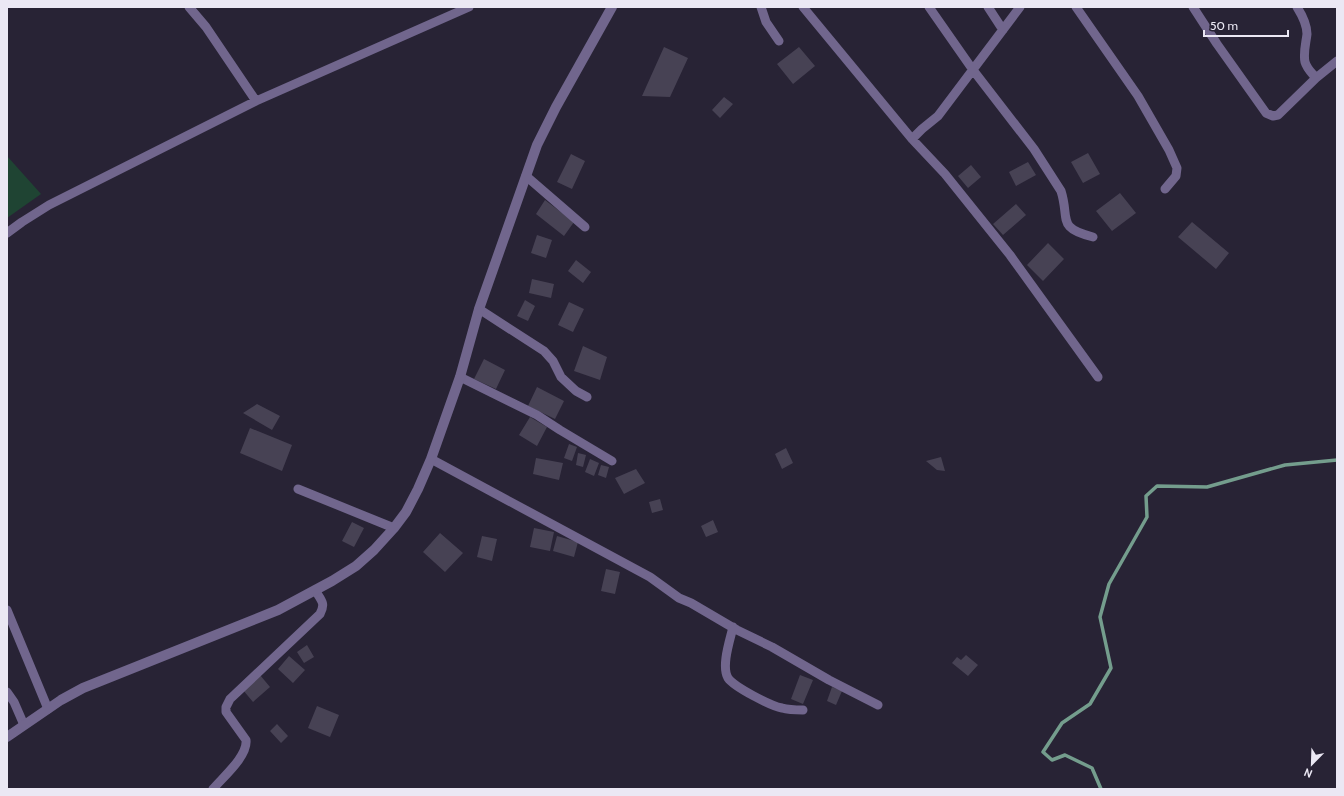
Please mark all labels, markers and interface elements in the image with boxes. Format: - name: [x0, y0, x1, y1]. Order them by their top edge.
- scale bar: [1204, 12, 1288, 38]
- text: 50 m: [1210, 18, 1238, 33]
- north arrow: [1292, 744, 1332, 784]
- text: N: [1302, 765, 1314, 781]

